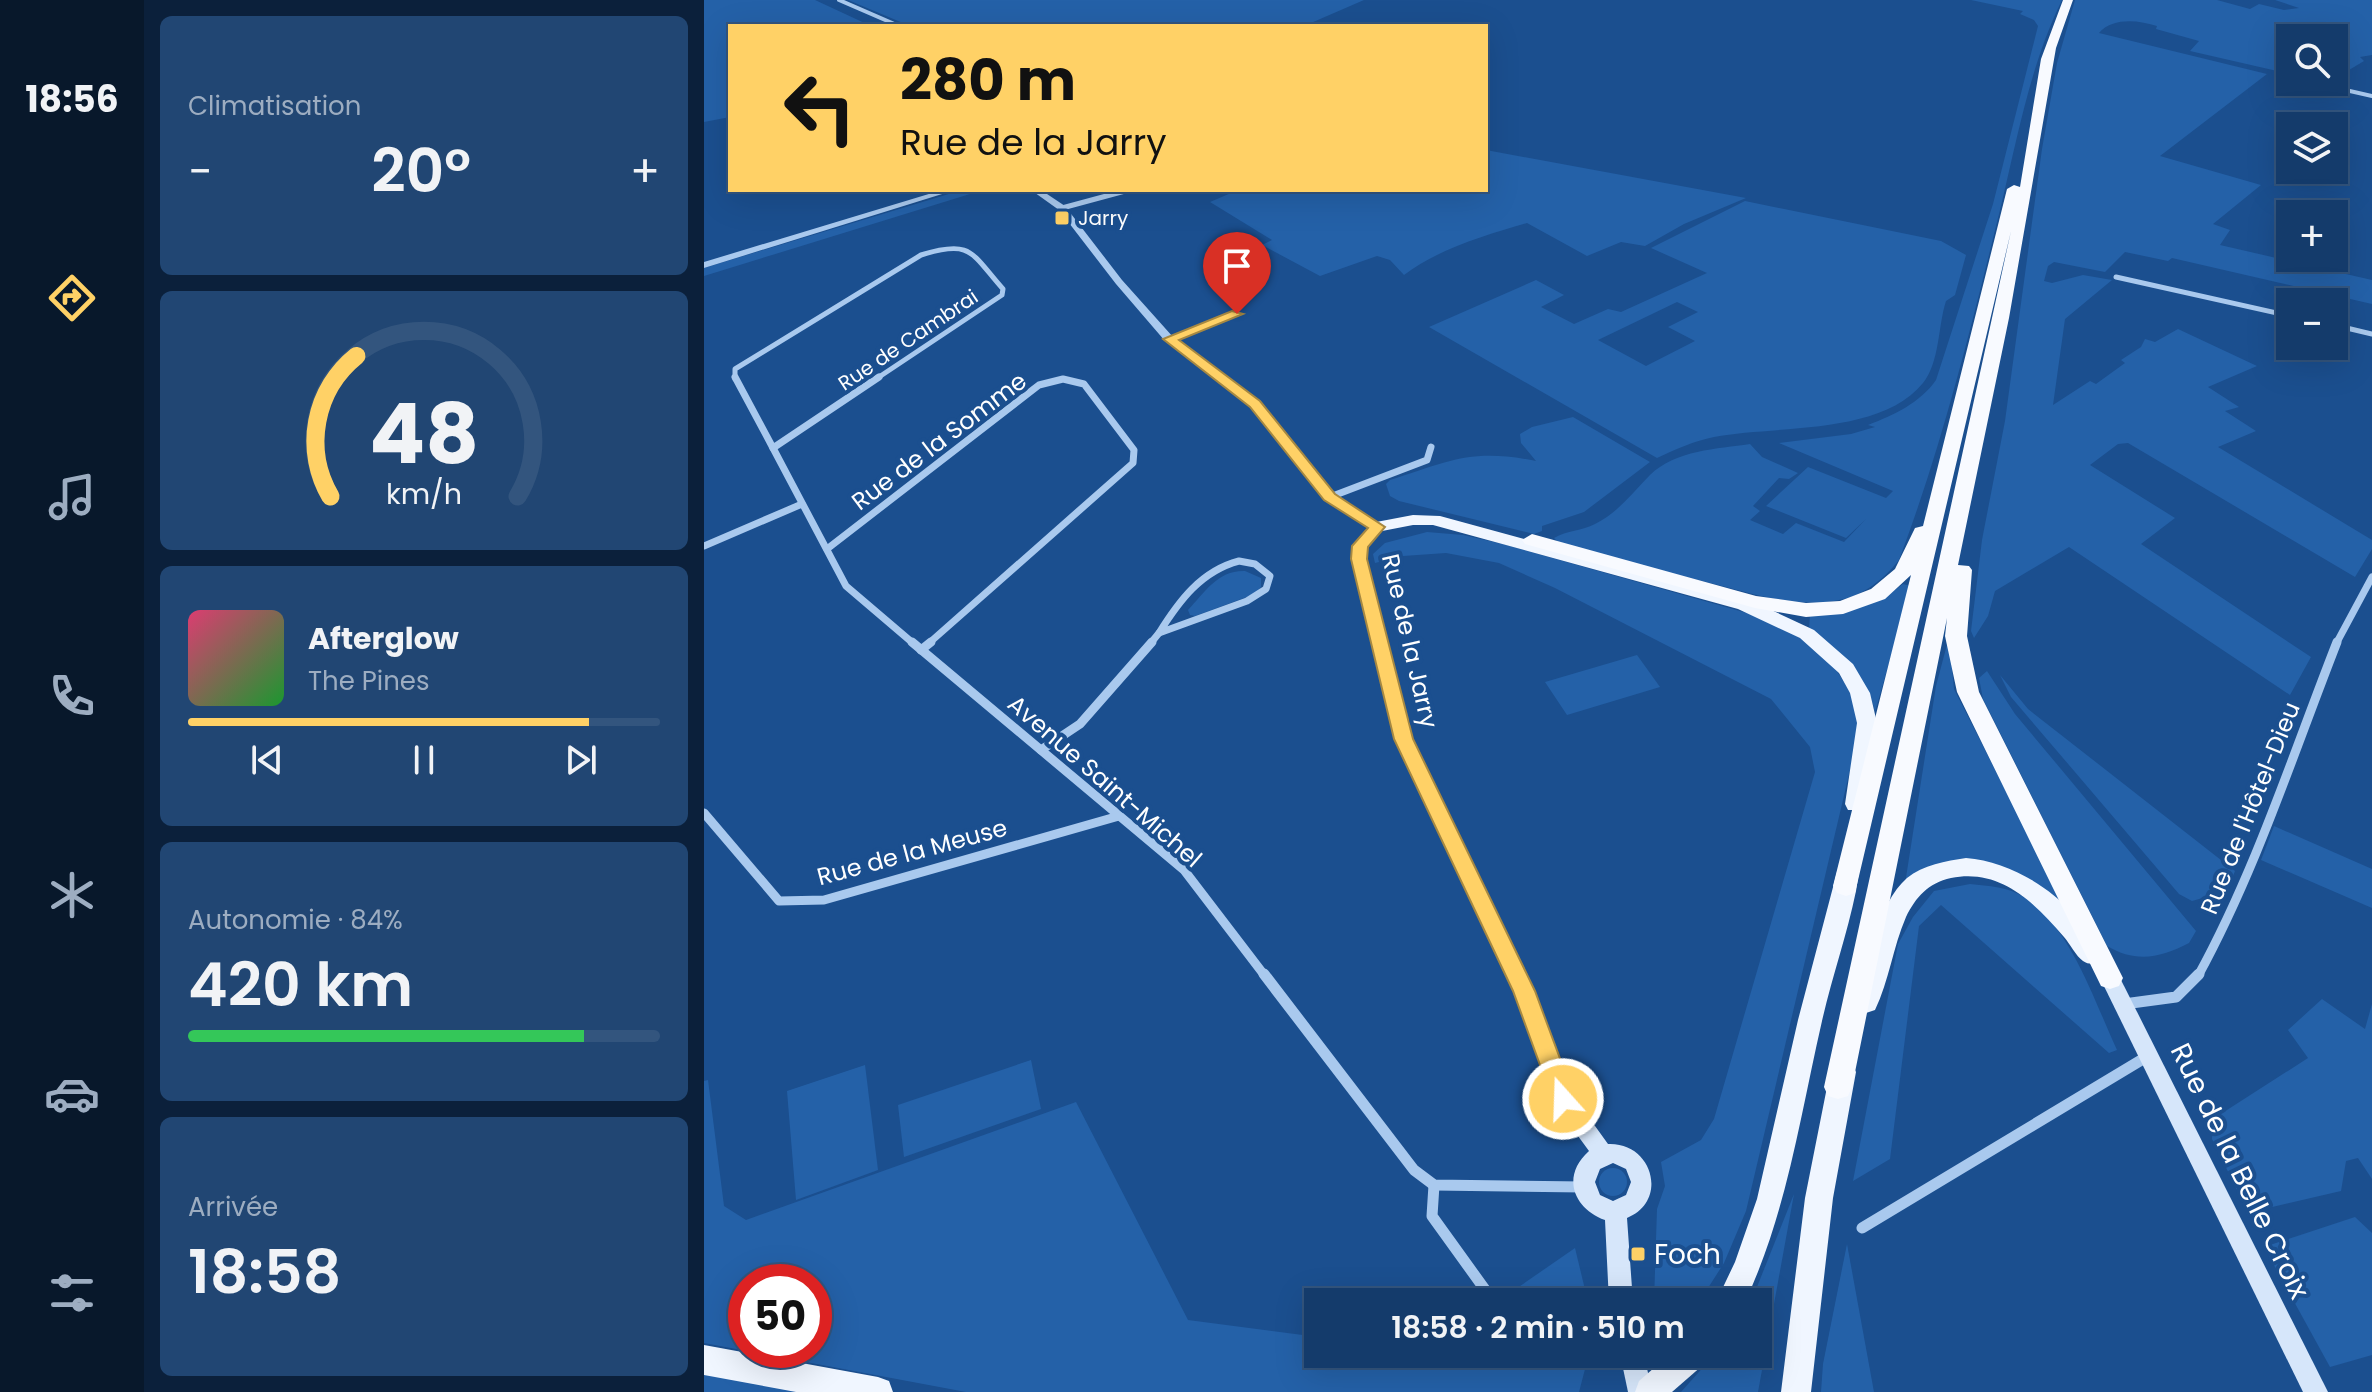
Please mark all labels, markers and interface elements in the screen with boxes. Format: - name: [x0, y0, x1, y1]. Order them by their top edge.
- map controls: [2276, 24, 2348, 360]
- button: search: [2276, 24, 2348, 96]
- text: 280 m: [900, 41, 1076, 120]
- icon: left: [768, 56, 872, 160]
- text: 18:56: [25, 74, 119, 125]
- text: Climatisation: [188, 88, 361, 124]
- button: layers: [2276, 112, 2348, 184]
- text: Rue de la Jarry: [900, 117, 1166, 168]
- text: 20°: [371, 129, 471, 213]
- text: −: [188, 141, 212, 202]
- text: +: [630, 141, 660, 202]
- button: +: [2276, 200, 2348, 272]
- place label: Jarry: [1078, 204, 1128, 232]
- marker: Jarry: [1053, 209, 1071, 227]
- pin: [1203, 232, 1271, 314]
- icon: arrive: [1215, 244, 1259, 288]
- icon: directions: [44, 270, 100, 326]
- street label: Rue de Cambrai: [833, 283, 983, 397]
- button: −: [2276, 288, 2348, 360]
- street label: Rue de la Somme: [845, 364, 1033, 518]
- text: 48: [369, 375, 479, 491]
- icon: music: [44, 469, 100, 525]
- text: km/h: [386, 474, 462, 514]
- street label: Rue de la Jarry: [1374, 551, 1446, 732]
- text: Afterglow: [308, 617, 459, 660]
- text: The Pines: [308, 663, 430, 699]
- icon: phone: [44, 668, 100, 724]
- street label: Avenue Saint-Michel: [1001, 687, 1209, 875]
- street label: Rue de l'Hôtel-Dieu: [2192, 697, 2308, 919]
- icon: previous: [245, 738, 289, 782]
- icon: pause: [402, 738, 446, 782]
- icon: next: [559, 738, 603, 782]
- street label: Rue de la Meuse: [813, 811, 1011, 893]
- icon: climate: [44, 867, 100, 923]
- text: Autonomie · 84%: [188, 902, 403, 938]
- text: 420 km: [188, 943, 413, 1027]
- street label: Rue de la Belle Croix: [2161, 1037, 2319, 1306]
- position arrow: [1521, 1057, 1605, 1141]
- icon: car: [44, 1066, 100, 1122]
- text: Arrivée: [188, 1189, 278, 1225]
- text: 18:58: [188, 1230, 341, 1314]
- place label: Foch: [1654, 1235, 1721, 1274]
- marker: Foch: [1629, 1245, 1647, 1263]
- speed limit sign: 50: [728, 1264, 832, 1368]
- icon: filters: [44, 1265, 100, 1321]
- text: 18:58 · 2 min · 510 m: [1391, 1306, 1685, 1349]

